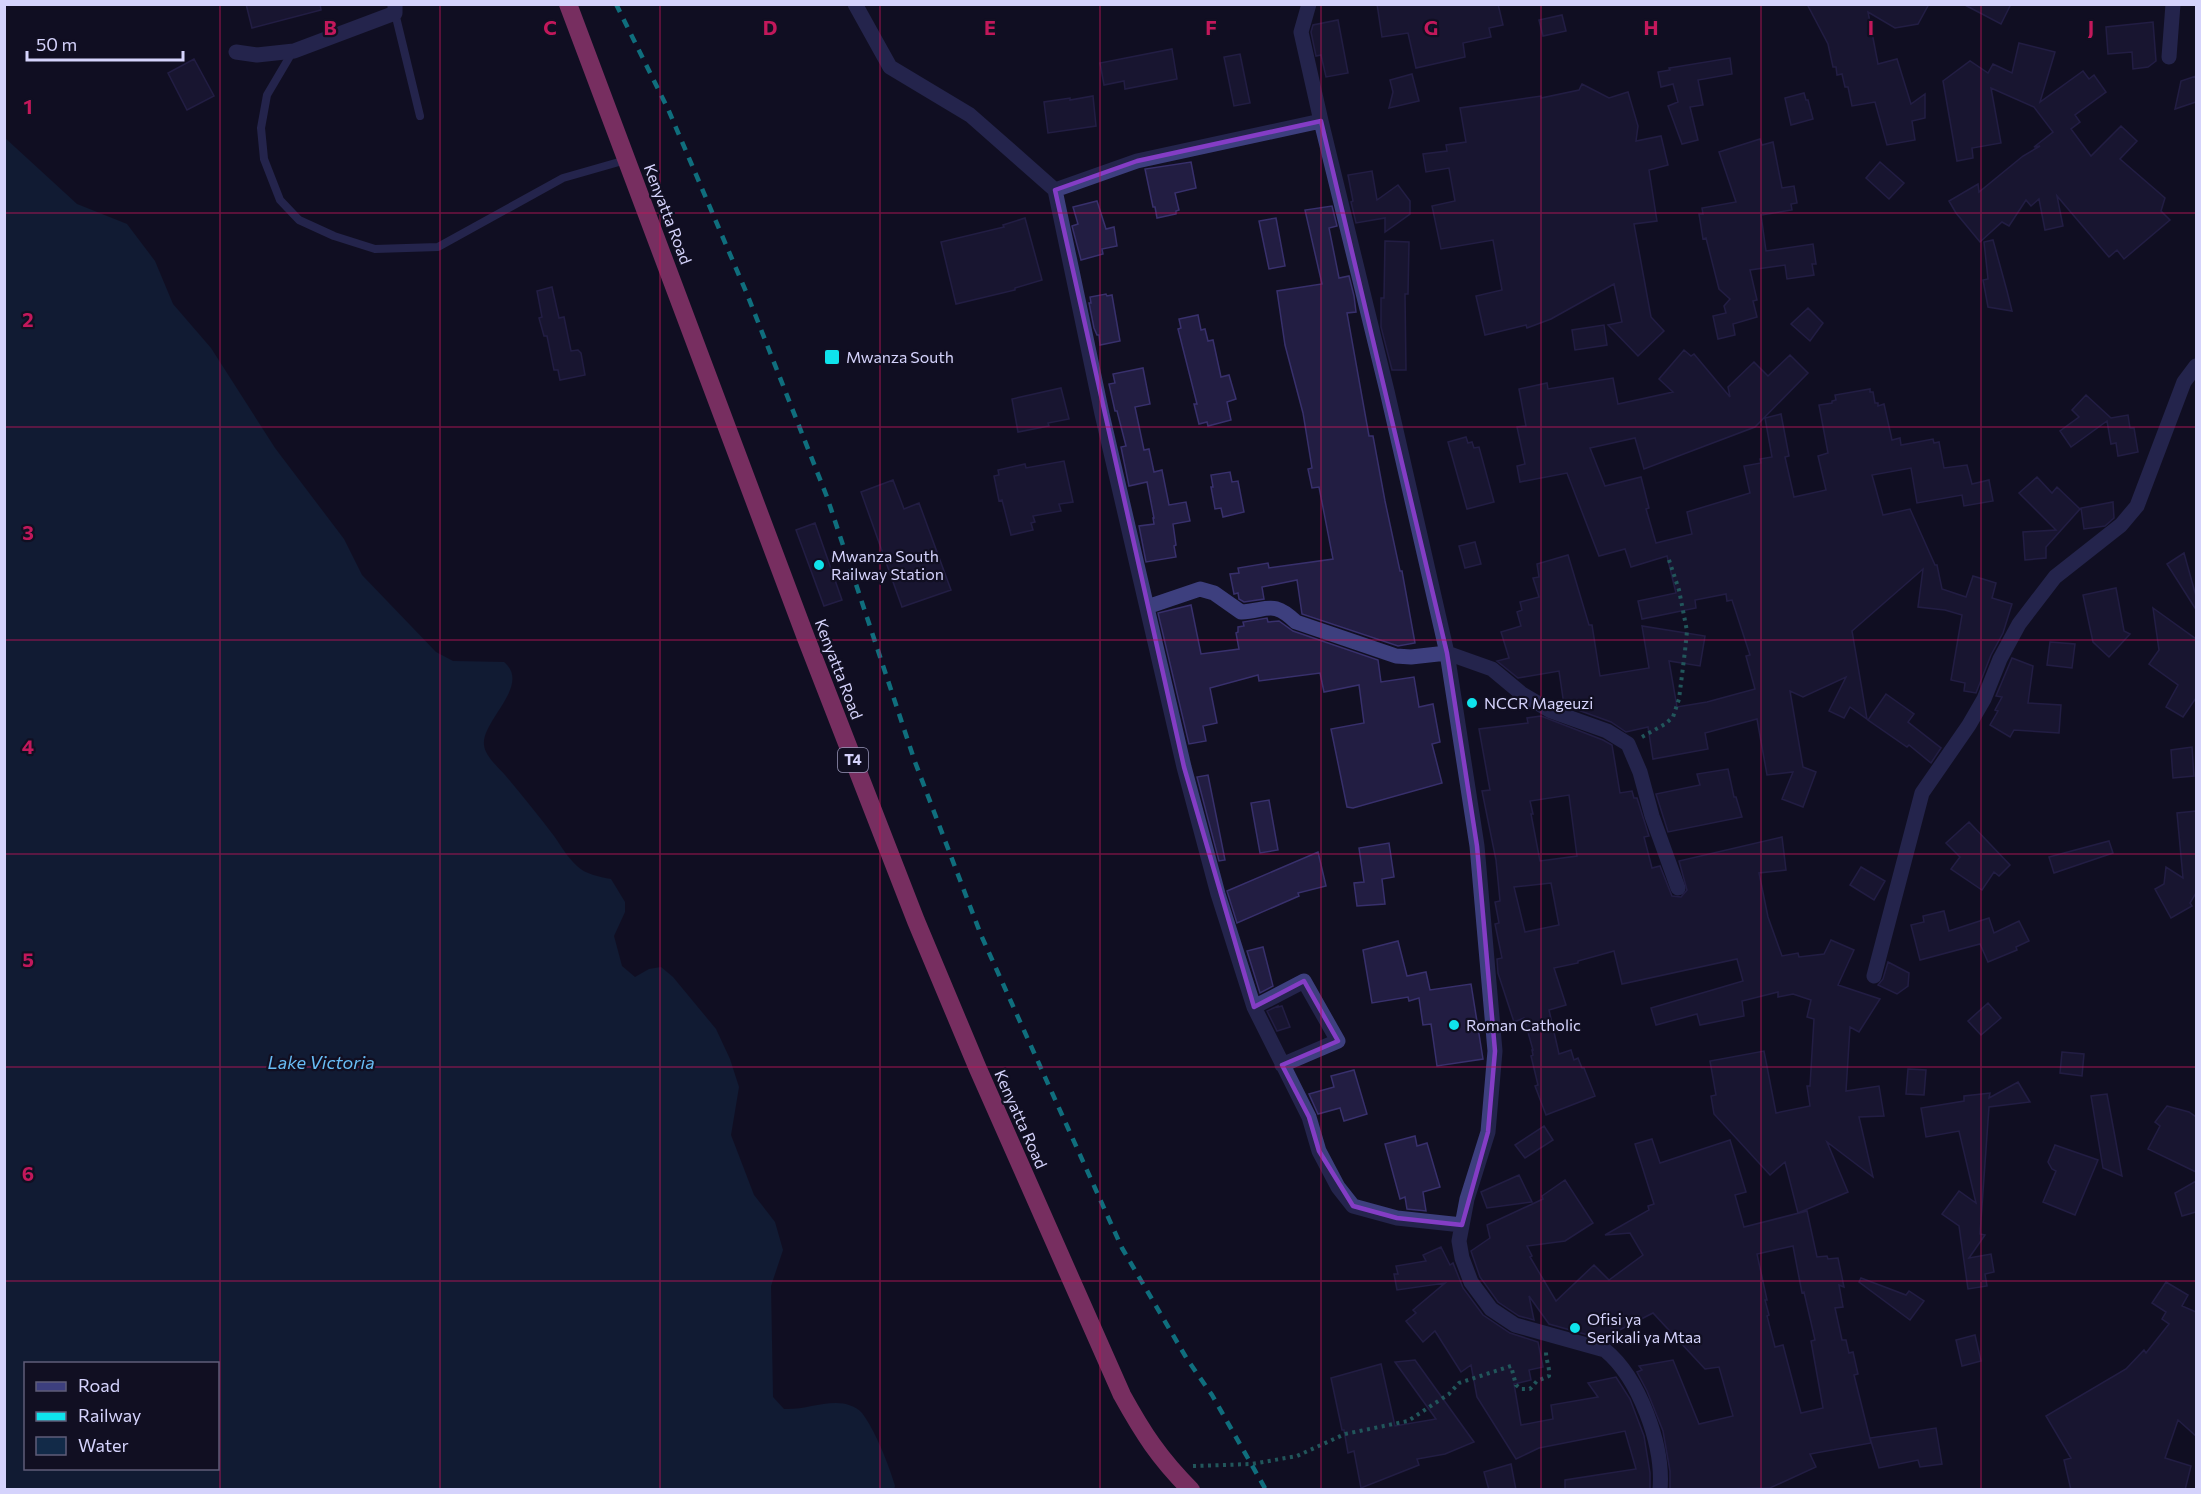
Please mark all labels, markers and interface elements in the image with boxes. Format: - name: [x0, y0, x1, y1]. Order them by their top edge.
- text: B: [323, 15, 337, 39]
- text: C: [543, 15, 557, 39]
- text: D: [763, 15, 777, 39]
- text: E: [984, 15, 996, 39]
- text: F: [1205, 15, 1217, 39]
- text: G: [1424, 15, 1438, 39]
- text: H: [1644, 15, 1659, 39]
- text: I: [1868, 15, 1874, 39]
- text: J: [2088, 15, 2094, 39]
- scale bar: [27, 24, 183, 62]
- text: 50 m: [36, 33, 77, 55]
- text: 1: [23, 94, 33, 118]
- street label: Kenyatta Road: [641, 161, 696, 267]
- text: 2: [22, 307, 34, 331]
- place label: Mwanza South: [846, 347, 954, 366]
- marker: Mwanza South: [823, 348, 841, 366]
- text: 3: [22, 520, 34, 544]
- place label: Mwanza South Railway Station: [831, 546, 944, 583]
- marker: Mwanza South Railway Station: [812, 558, 826, 572]
- street label: Kenyatta Road: [812, 616, 867, 722]
- place label: NCCR Mageuzi: [1484, 693, 1593, 712]
- marker: NCCR Mageuzi: [1465, 696, 1479, 710]
- text: 4: [22, 734, 34, 758]
- road number: T4: [838, 748, 868, 772]
- text: 5: [22, 947, 34, 971]
- place label: Roman Catholic: [1466, 1015, 1581, 1034]
- marker: Roman Catholic: [1447, 1018, 1461, 1032]
- water label: Lake Victoria: [267, 1051, 375, 1073]
- street label: Kenyatta Road: [991, 1067, 1052, 1171]
- text: 6: [22, 1161, 34, 1185]
- place label: Ofisi ya Serikali ya Mtaa: [1587, 1309, 1701, 1346]
- marker: Ofisi ya Serikali ya Mtaa: [1568, 1321, 1582, 1335]
- legend: [24, 1362, 219, 1470]
- text: Road: [78, 1374, 120, 1396]
- text: Railway: [78, 1404, 141, 1426]
- text: Water: [78, 1434, 129, 1456]

